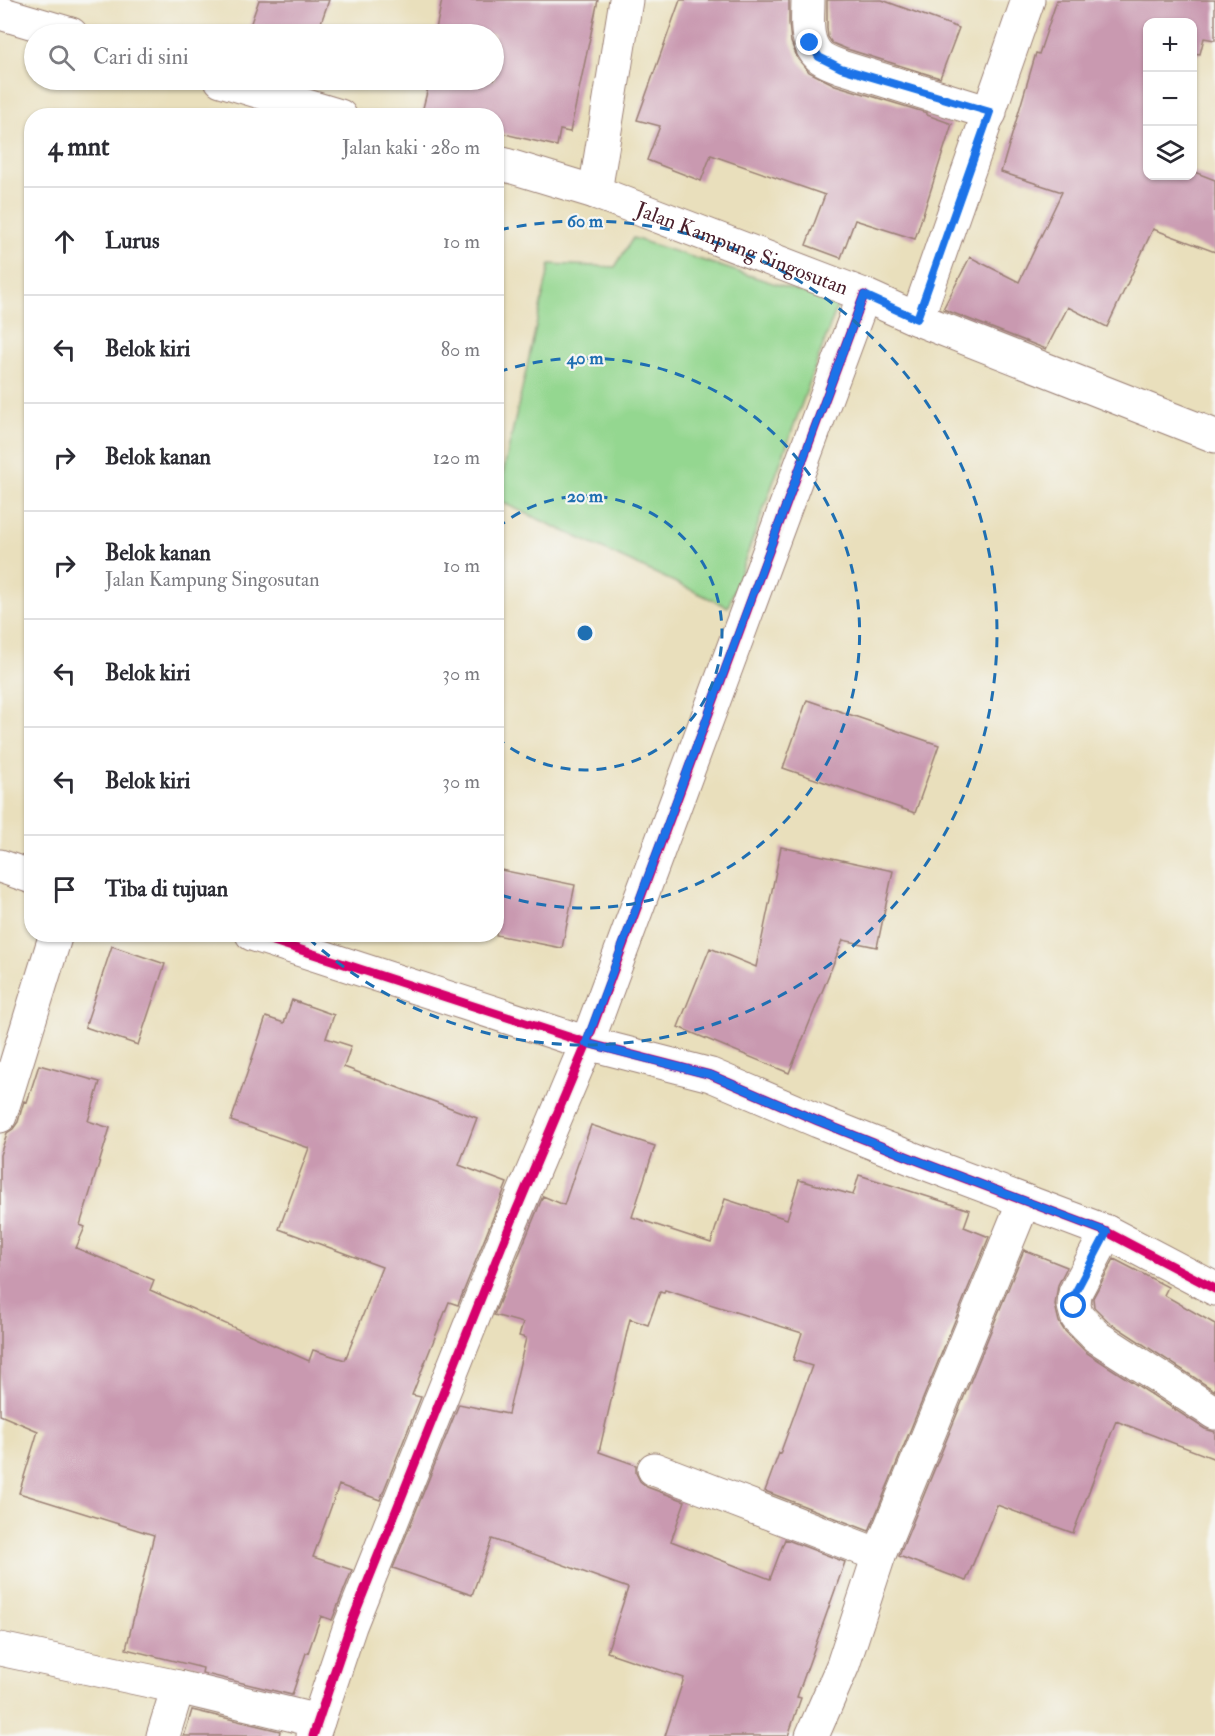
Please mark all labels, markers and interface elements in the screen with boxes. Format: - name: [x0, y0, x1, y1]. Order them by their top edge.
- map controls: [1143, 18, 1197, 180]
- button: +: [1143, 18, 1197, 72]
- search box: [24, 24, 504, 90]
- route end: [796, 29, 822, 55]
- icon: search: [45, 41, 78, 74]
- text: Cari di sini: [93, 43, 189, 71]
- button: −: [1143, 72, 1197, 126]
- button: layers: [1143, 126, 1197, 180]
- text: 4 mnt: [48, 131, 109, 163]
- text: Jalan kaki · 280 m: [342, 135, 480, 160]
- street label: Jalan Kampung Singosutan: [631, 195, 852, 301]
- text: 60 m: [567, 210, 604, 233]
- icon: ahead: [48, 225, 81, 258]
- text: Lurus: [105, 227, 159, 255]
- text: 10 m: [443, 229, 480, 254]
- icon: left: [48, 333, 81, 366]
- text: Belok kiri: [105, 335, 190, 363]
- text: 80 m: [441, 337, 480, 362]
- text: 40 m: [566, 347, 604, 370]
- icon: right: [48, 441, 81, 474]
- text: Belok kanan: [105, 443, 211, 471]
- text: 120 m: [433, 445, 480, 470]
- text: 20 m: [567, 485, 604, 508]
- text: Belok kanan: [105, 539, 211, 567]
- icon: right: [48, 549, 81, 582]
- text: 10 m: [443, 553, 480, 578]
- text: Jalan Kampung Singosutan: [105, 567, 320, 592]
- centre of rings: [575, 623, 595, 643]
- icon: left: [48, 657, 81, 690]
- text: Belok kiri: [105, 659, 190, 687]
- text: 30 m: [442, 661, 480, 686]
- icon: left: [48, 765, 81, 798]
- text: Belok kiri: [105, 767, 190, 795]
- text: 30 m: [442, 769, 480, 794]
- icon: arrive: [48, 873, 81, 906]
- text: Tiba di tujuan: [105, 875, 228, 903]
- route start: [1060, 1292, 1086, 1318]

